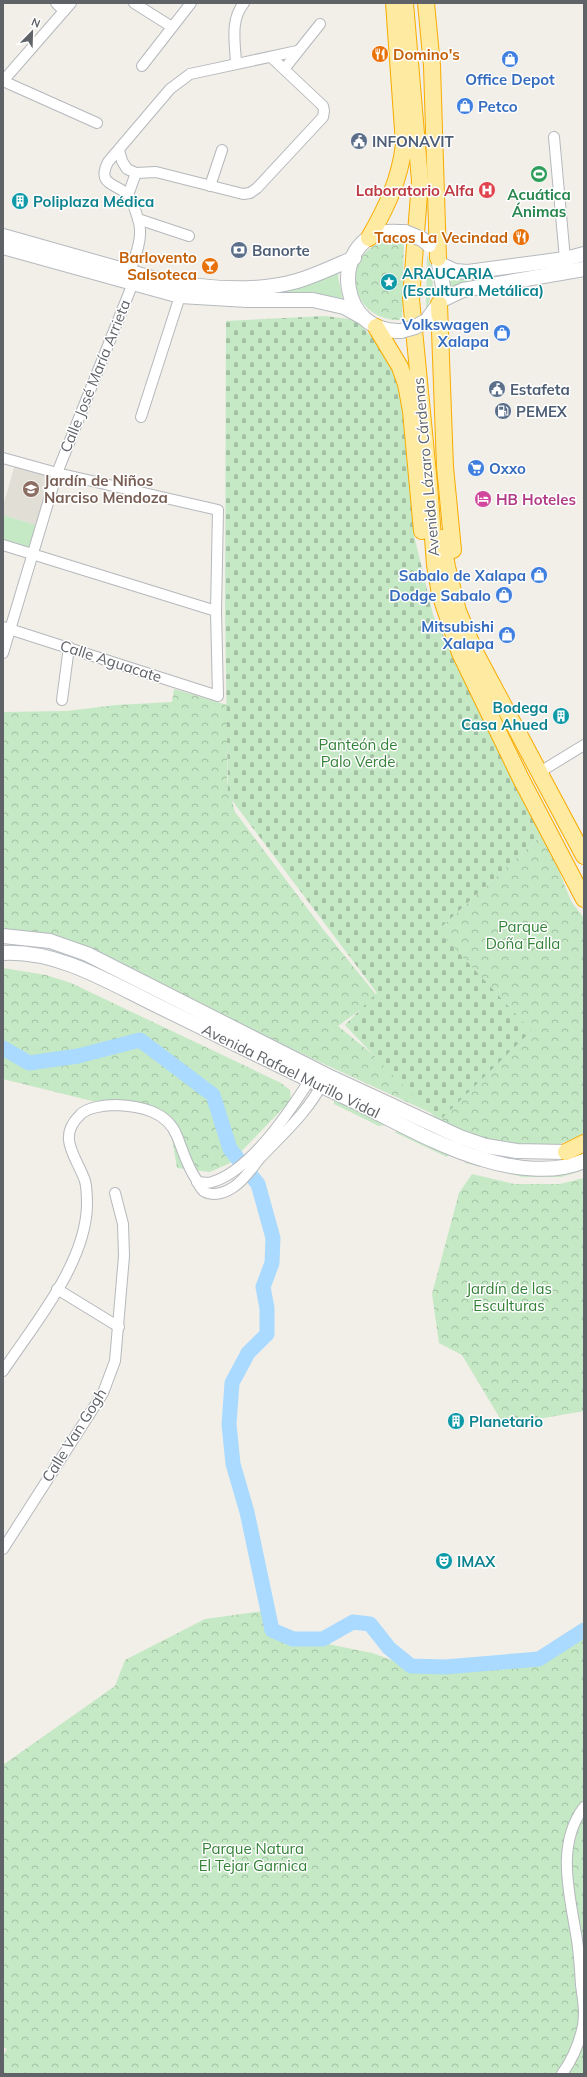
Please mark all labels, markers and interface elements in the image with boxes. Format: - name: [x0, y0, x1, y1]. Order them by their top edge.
- north arrow: [12, 12, 52, 52]
- text: N: [29, 15, 42, 31]
- restaurant icon: Domino's: [370, 44, 390, 64]
- place label: Domino's: [393, 45, 460, 64]
- shop icon: Office Depot: [500, 49, 520, 69]
- place label: Office Depot: [465, 70, 555, 89]
- shop icon: Petco: [455, 96, 475, 116]
- place label: Petco: [478, 97, 518, 116]
- public building icon: INFONAVIT: [349, 131, 369, 151]
- place label: INFONAVIT: [372, 132, 455, 151]
- sports icon: Acuática Ánimas: [529, 164, 549, 184]
- hospital icon: Laboratorio Alfa: [477, 180, 497, 200]
- place label: Laboratorio Alfa: [356, 181, 474, 200]
- place label: Acuática Ánimas: [507, 185, 571, 221]
- building icon: Poliplaza Médica: [10, 191, 30, 211]
- place label: Poliplaza Médica: [33, 192, 154, 211]
- restaurant icon: Tacos La Vecindad: [511, 227, 531, 247]
- place label: Tacos La Vecindad: [374, 228, 508, 247]
- bank icon: Banorte: [229, 240, 249, 260]
- place label: Banorte: [252, 241, 310, 260]
- place label: Barlovento Salsoteca: [119, 248, 197, 284]
- bar icon: Barlovento Salsoteca: [200, 256, 220, 276]
- place label: ARAUCARIA (Escultura Metálica): [402, 264, 544, 300]
- place icon: ARAUCARIA (Escultura Metálica): [379, 272, 399, 292]
- street label: Calle José María Arrieta: [56, 297, 134, 455]
- place label: Volkswagen Xalapa: [401, 315, 489, 351]
- shop icon: Volkswagen Xalapa: [492, 323, 512, 343]
- street label: Avenida Lázaro Cárdenas: [409, 377, 443, 557]
- public building icon: Estafeta: [487, 379, 507, 399]
- place label: Estafeta: [510, 380, 570, 399]
- fuel station icon: PEMEX: [493, 401, 513, 421]
- place label: PEMEX: [516, 402, 568, 421]
- supermarket icon: Oxxo: [466, 458, 486, 478]
- place label: Oxxo: [489, 459, 526, 478]
- place label: Jardín de Niños Narciso Mendoza: [44, 471, 168, 507]
- school or university icon: Jardín de Niños Narciso Mendoza: [21, 479, 41, 499]
- hotel icon: HB Hoteles: [473, 489, 493, 509]
- place label: HB Hoteles: [496, 490, 576, 509]
- shop icon: Sabalo de Xalapa: [529, 565, 549, 585]
- place label: Sabalo de Xalapa: [399, 566, 526, 585]
- shop icon: Dodge Sabalo: [494, 585, 514, 605]
- place label: Dodge Sabalo: [389, 586, 491, 605]
- place label: Mitsubishi Xalapa: [421, 617, 494, 653]
- shop icon: Mitsubishi Xalapa: [497, 625, 517, 645]
- street label: Calle Aguacate: [58, 636, 164, 686]
- place label: Bodega Casa Ahued: [461, 698, 548, 734]
- building icon: Bodega Casa Ahued: [551, 706, 571, 726]
- park label: Panteón de Palo Verde: [319, 735, 397, 771]
- park label: Parque Doña Falla: [486, 917, 560, 953]
- street label: Avenida Rafael Murillo Vidal: [199, 1020, 383, 1122]
- park label: Jardín de las Esculturas: [466, 1279, 552, 1315]
- street label: Calle Van Gogh: [38, 1385, 110, 1485]
- building icon: Planetario: [446, 1411, 466, 1431]
- place label: Planetario: [469, 1412, 543, 1431]
- theatre icon: IMAX: [434, 1551, 454, 1571]
- place label: IMAX: [457, 1552, 496, 1571]
- park label: Parque Natura El Tejar Garnica: [199, 1839, 307, 1875]

